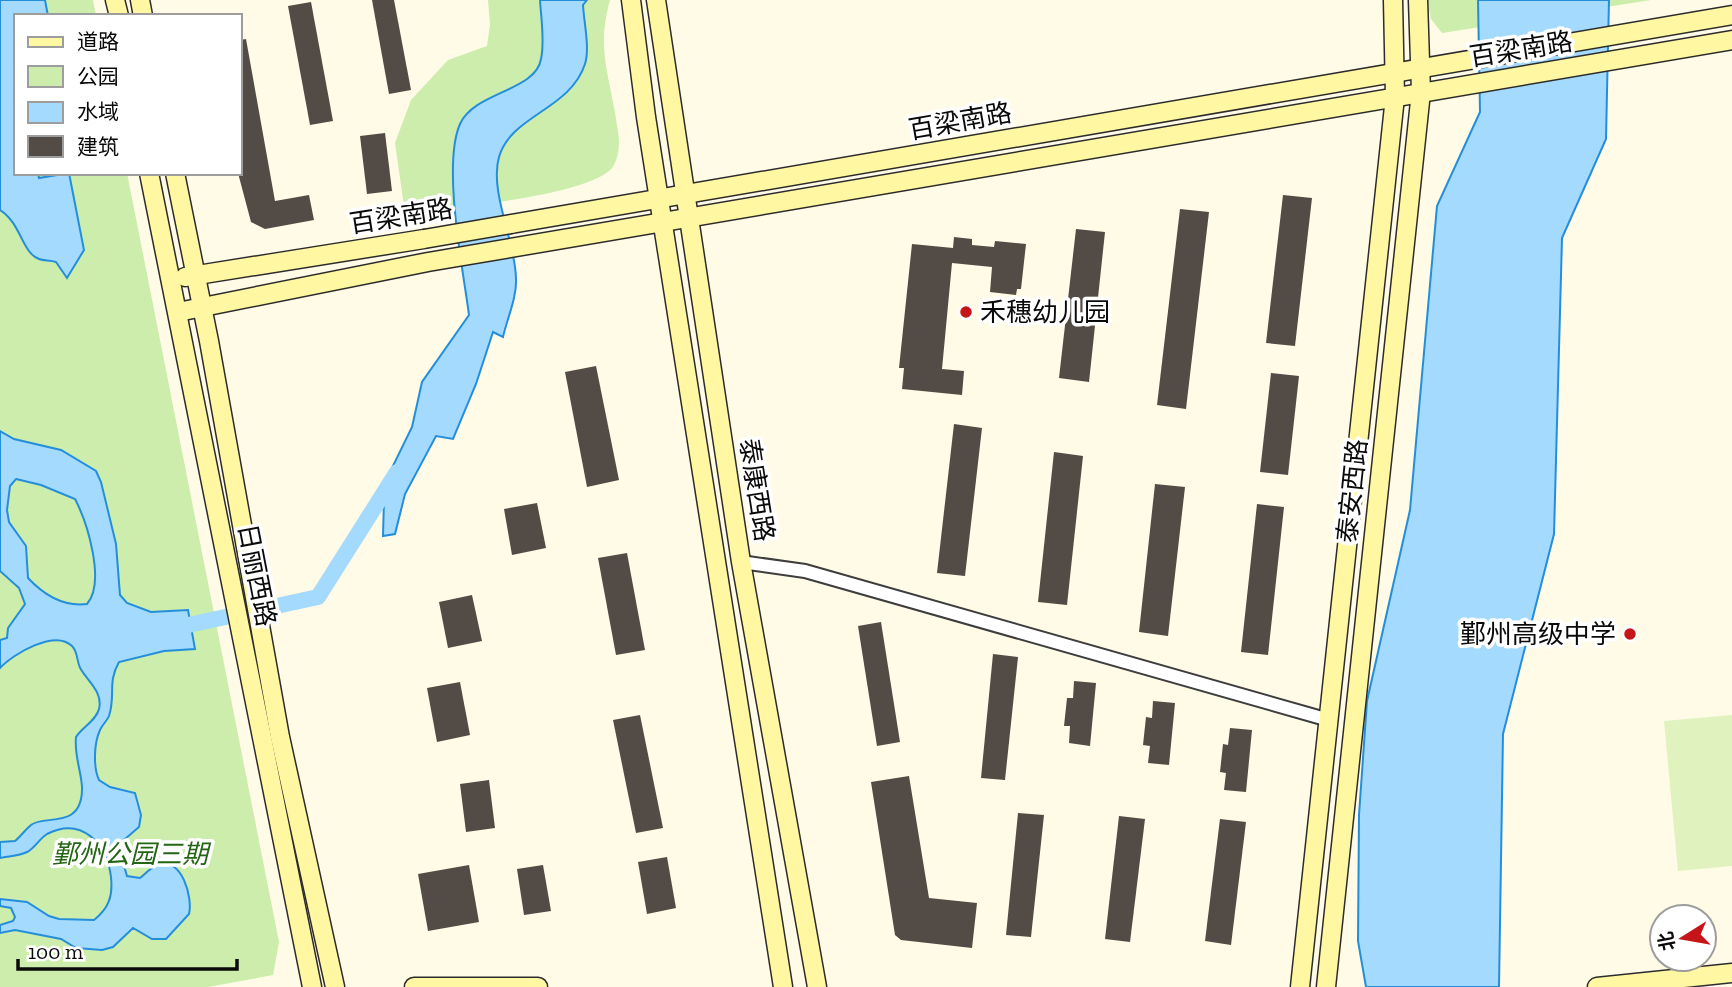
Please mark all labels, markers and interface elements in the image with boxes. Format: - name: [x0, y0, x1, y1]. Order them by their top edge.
- legend: [14, 14, 242, 175]
- street label: 百梁南路: [1467, 25, 1575, 73]
- text: 道路: [77, 29, 119, 54]
- text: 公园: [77, 64, 119, 89]
- street label: 百梁南路: [906, 96, 1014, 146]
- text: 水域: [77, 99, 119, 124]
- text: 建筑: [77, 134, 119, 159]
- street label: 百梁南路: [347, 192, 455, 240]
- place label: 禾穗幼儿园: [980, 296, 1110, 328]
- marker: 禾穗幼儿园: [958, 304, 974, 320]
- street label: 泰康西路: [733, 436, 781, 544]
- street label: 泰安西路: [1331, 438, 1373, 544]
- street label: 日丽西路: [231, 521, 283, 629]
- place label: 鄞州高级中学: [1460, 618, 1616, 650]
- marker: 鄞州高级中学: [1622, 626, 1638, 642]
- park label: 鄞州公园三期: [52, 838, 212, 870]
- north arrow: [1648, 903, 1718, 973]
- scale bar: [18, 928, 236, 972]
- text: 北: [1654, 930, 1680, 953]
- text: 100 m: [28, 939, 83, 964]

